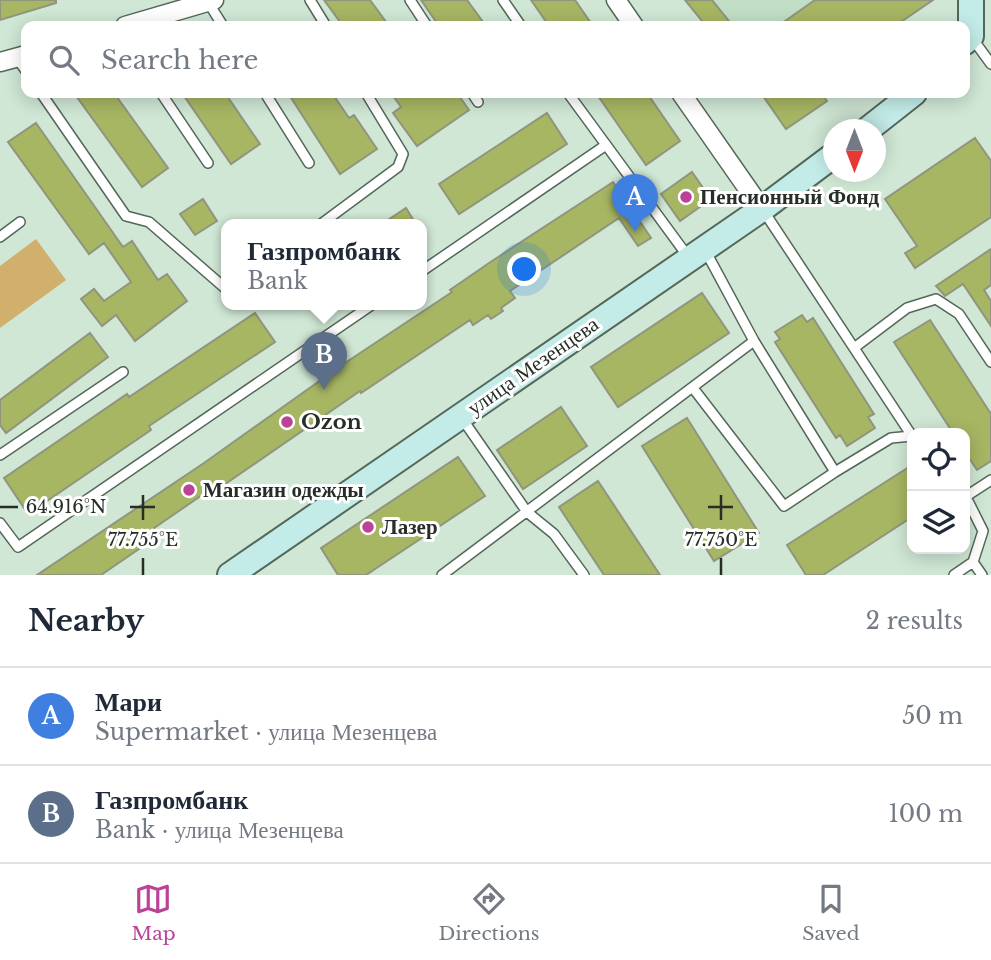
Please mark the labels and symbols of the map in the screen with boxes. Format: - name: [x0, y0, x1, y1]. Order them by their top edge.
- north arrow: [823, 119, 886, 182]
- pin: A: [612, 174, 658, 232]
- place label: Пенсионный Фонд: [700, 184, 880, 210]
- marker: Пенсионный Фонд: [678, 189, 694, 205]
- your location: [507, 252, 541, 286]
- street label: улица Мезенцева: [462, 311, 604, 421]
- pin: B: [301, 332, 347, 390]
- place label: Ozon: [301, 409, 362, 435]
- marker: Ozon: [279, 414, 295, 430]
- place label: Магазин одежды: [203, 477, 364, 503]
- marker: Магазин одежды: [181, 482, 197, 498]
- text: 64.916°N: [26, 496, 106, 518]
- place label: Лазер: [382, 514, 438, 540]
- marker: Лазер: [360, 519, 376, 535]
- text: 77.755°E: [108, 529, 178, 551]
- text: 77.750°E: [685, 529, 757, 551]

